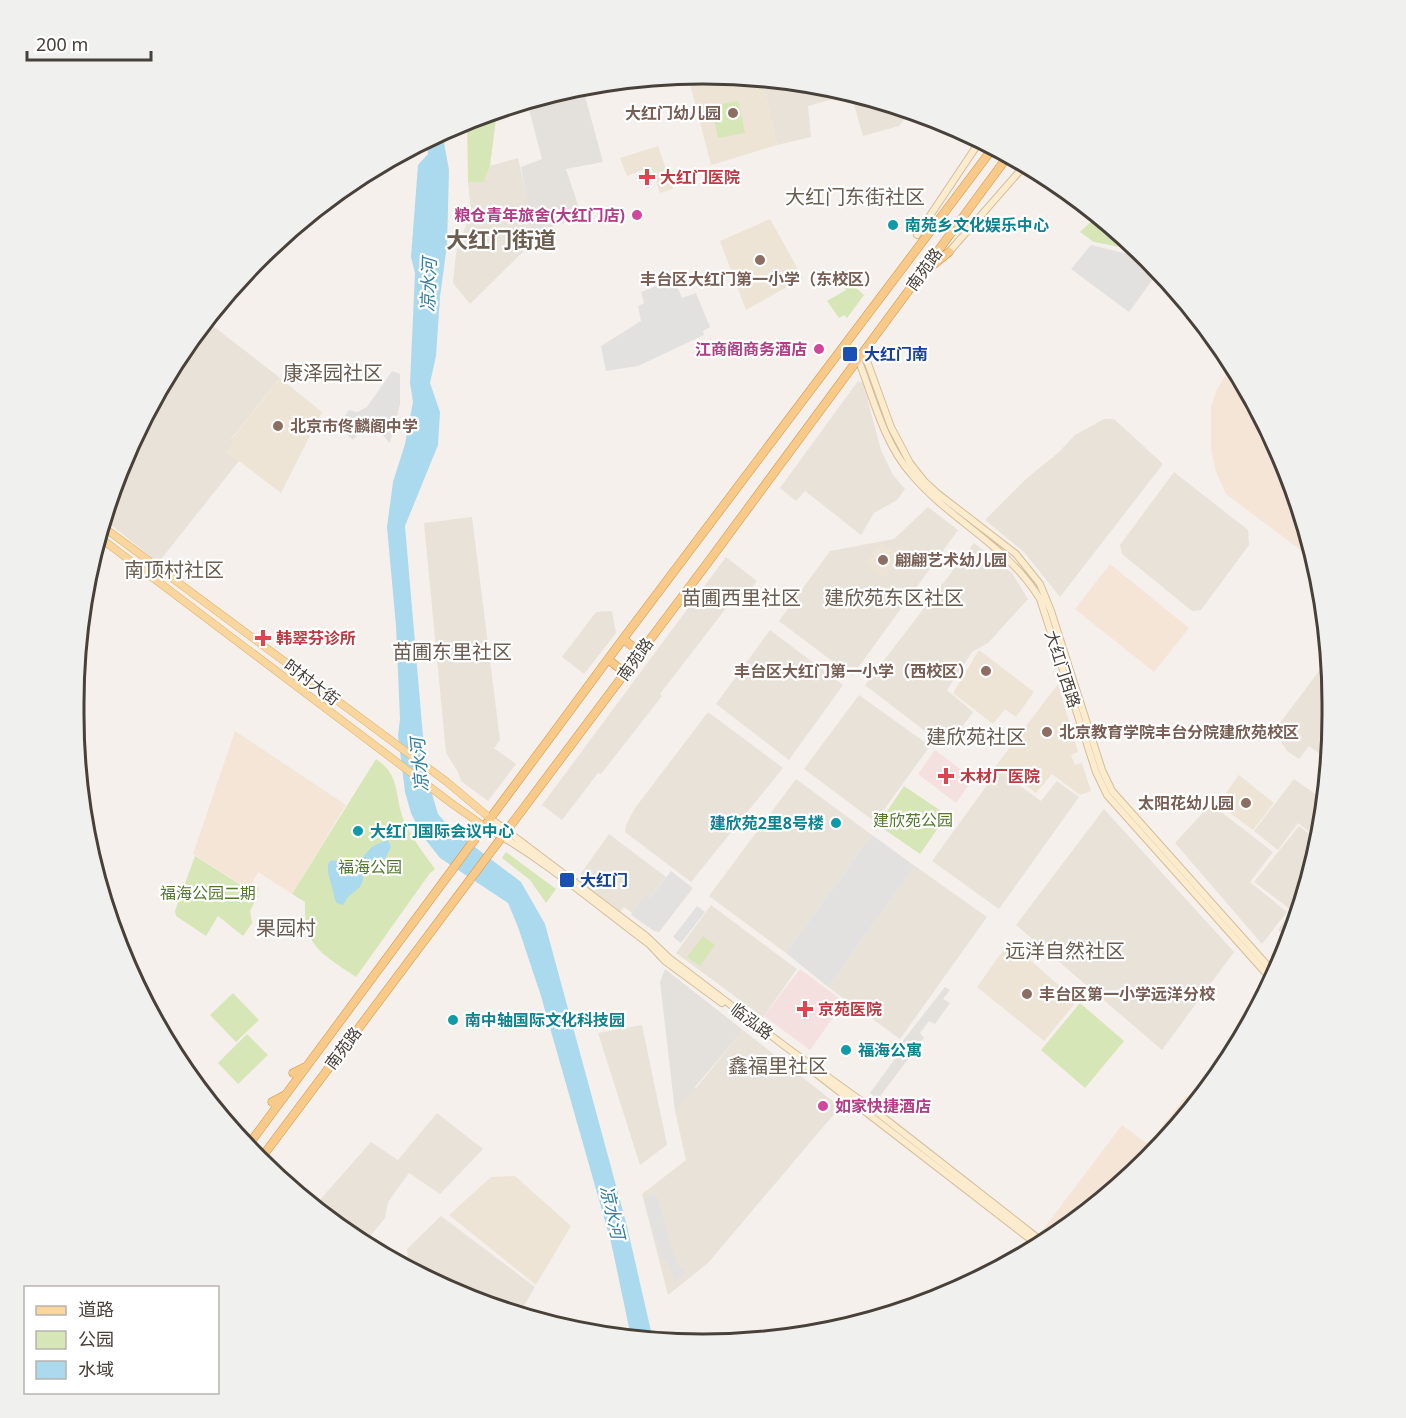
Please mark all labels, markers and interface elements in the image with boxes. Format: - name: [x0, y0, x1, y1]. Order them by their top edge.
- scale bar: [27, 24, 152, 62]
- text: 200 m: [36, 32, 88, 56]
- place label: 大红门幼儿园: [625, 102, 721, 124]
- marker: 大红门幼儿园: [726, 106, 740, 120]
- place label: 大红门医院: [660, 166, 740, 188]
- marker: 大红门医院: [638, 168, 656, 186]
- district label: 大红门东街社区: [785, 183, 925, 210]
- place label: 粮仓青年旅舍(大红门店): [454, 204, 625, 226]
- marker: 粮仓青年旅舍(大红门店): [630, 208, 644, 222]
- place label: 南苑乡文化娱乐中心: [905, 214, 1049, 236]
- marker: 南苑乡文化娱乐中心: [886, 218, 900, 232]
- district label: 大红门街道: [446, 224, 556, 254]
- street label: 南苑路: [901, 243, 947, 295]
- marker: 丰台区大红门第一小学（东校区）: [753, 253, 767, 267]
- water label: 凉水河: [415, 255, 441, 312]
- place label: 丰台区大红门第一小学（东校区）: [640, 268, 880, 290]
- place label: 江商阁商务酒店: [695, 338, 807, 360]
- marker: 江商阁商务酒店: [812, 342, 826, 356]
- place label: 大红门南: [864, 343, 928, 365]
- marker: 大红门南: [841, 345, 859, 363]
- district label: 康泽园社区: [283, 359, 383, 386]
- place label: 北京市佟麟阁中学: [290, 415, 418, 437]
- marker: 北京市佟麟阁中学: [271, 419, 285, 433]
- place label: 翩翩艺术幼儿园: [895, 549, 1007, 571]
- marker: 翩翩艺术幼儿园: [876, 553, 890, 567]
- district label: 南顶村社区: [124, 556, 224, 583]
- district label: 苗圃西里社区: [681, 584, 801, 611]
- district label: 建欣苑东区社区: [824, 584, 964, 611]
- place label: 韩翠芬诊所: [276, 627, 356, 649]
- street label: 大红门西路: [1040, 628, 1086, 710]
- marker: 韩翠芬诊所: [254, 629, 272, 647]
- street label: 南苑路: [612, 633, 658, 685]
- district label: 苗圃东里社区: [392, 638, 512, 665]
- street label: 时村大街: [280, 654, 344, 710]
- place label: 丰台区大红门第一小学（西校区）: [734, 660, 974, 682]
- marker: 丰台区大红门第一小学（西校区）: [979, 664, 993, 678]
- place label: 北京教育学院丰台分院建欣苑校区: [1059, 721, 1299, 743]
- district label: 建欣苑社区: [926, 723, 1026, 750]
- marker: 北京教育学院丰台分院建欣苑校区: [1040, 725, 1054, 739]
- water label: 凉水河: [404, 734, 433, 793]
- place label: 木材厂医院: [960, 765, 1040, 787]
- marker: 木材厂医院: [937, 767, 955, 785]
- place label: 太阳花幼儿园: [1138, 792, 1234, 814]
- marker: 太阳花幼儿园: [1239, 796, 1253, 810]
- park label: 建欣苑公园: [873, 809, 953, 831]
- place label: 建欣苑2里8号楼: [710, 812, 824, 834]
- marker: 建欣苑2里8号楼: [829, 816, 843, 830]
- place label: 大红门国际会议中心: [370, 820, 514, 842]
- marker: 大红门国际会议中心: [351, 824, 365, 838]
- park label: 福海公园: [338, 856, 402, 878]
- place label: 大红门: [580, 869, 628, 891]
- marker: 大红门: [558, 871, 576, 889]
- park label: 福海公园二期: [160, 882, 256, 904]
- district label: 果园村: [256, 914, 316, 941]
- district label: 远洋自然社区: [1005, 937, 1125, 964]
- place label: 丰台区第一小学远洋分校: [1039, 983, 1216, 1005]
- marker: 丰台区第一小学远洋分校: [1020, 987, 1034, 1001]
- street label: 临泓路: [726, 998, 778, 1044]
- place label: 京苑医院: [818, 998, 882, 1020]
- marker: 京苑医院: [796, 1000, 814, 1018]
- place label: 南中轴国际文化科技园: [465, 1009, 625, 1031]
- marker: 南中轴国际文化科技园: [446, 1013, 460, 1027]
- street label: 南苑路: [320, 1022, 366, 1074]
- place label: 福海公寓: [858, 1039, 922, 1061]
- marker: 福海公寓: [839, 1043, 853, 1057]
- district label: 鑫福里社区: [728, 1052, 828, 1079]
- place label: 如家快捷酒店: [835, 1095, 931, 1117]
- marker: 如家快捷酒店: [816, 1099, 830, 1113]
- water label: 凉水河: [595, 1183, 631, 1244]
- legend: [24, 1286, 219, 1394]
- text: 道路: [78, 1297, 114, 1321]
- text: 公园: [78, 1327, 114, 1351]
- text: 水域: [78, 1357, 114, 1381]

